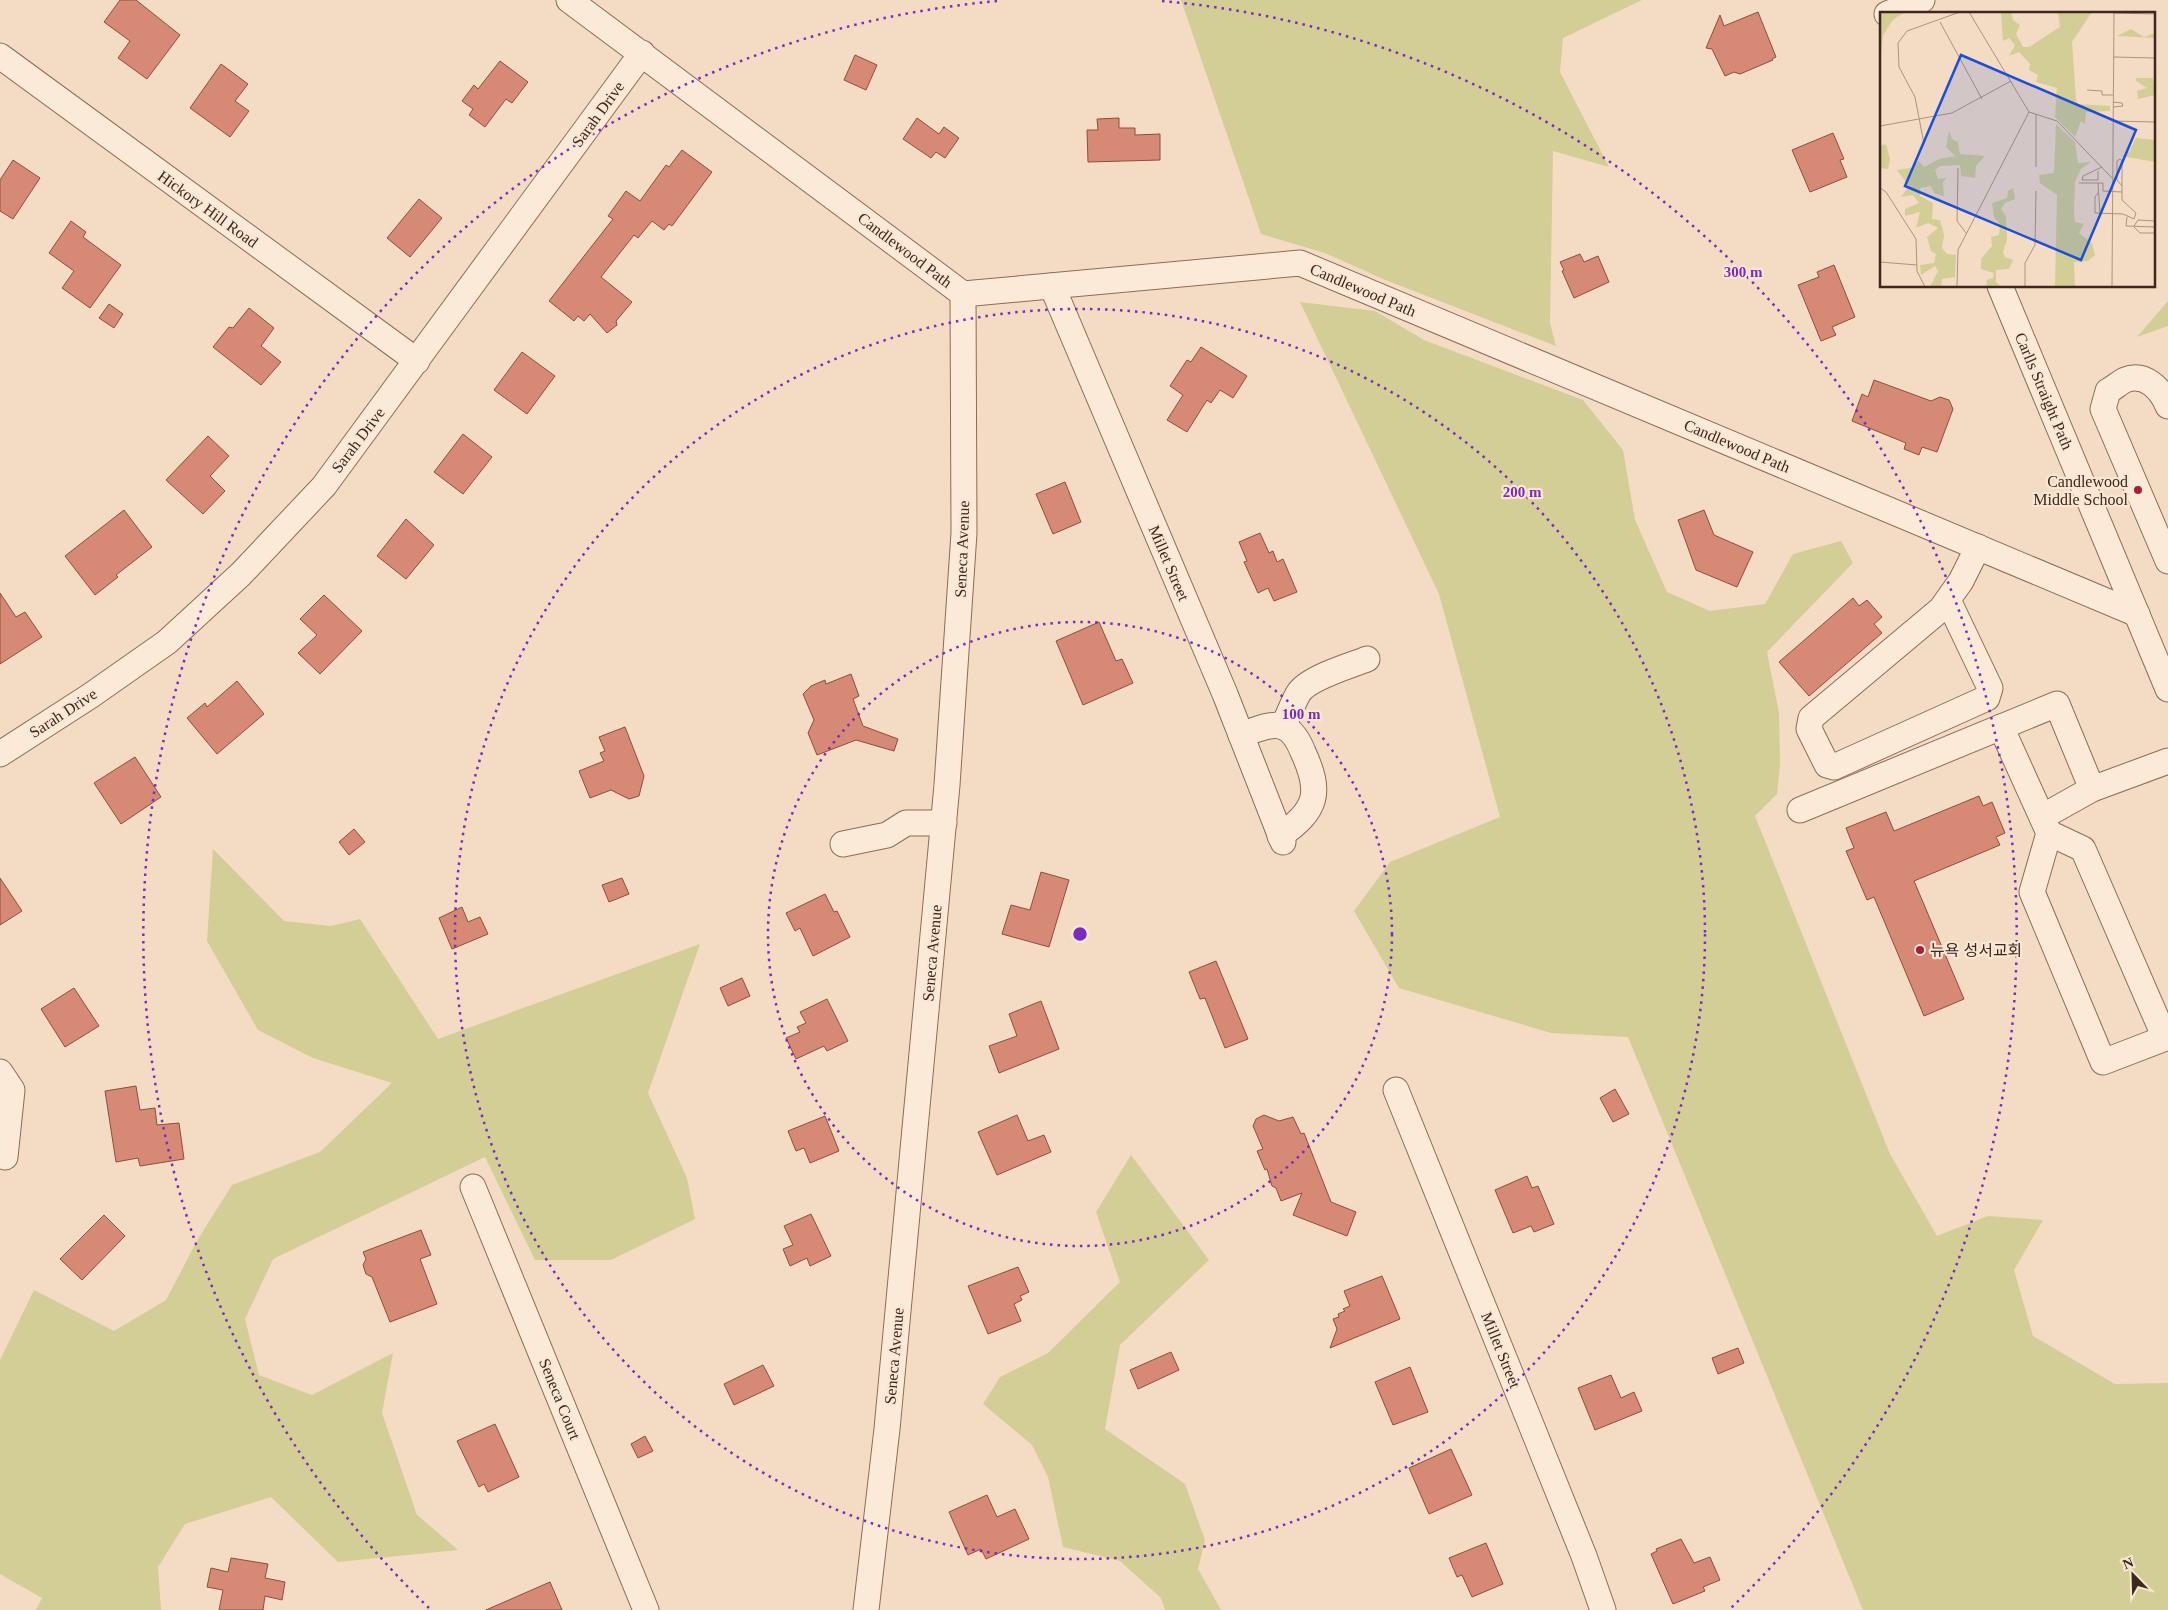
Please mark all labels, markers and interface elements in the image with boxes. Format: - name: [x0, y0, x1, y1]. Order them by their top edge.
- inset map: [1880, 12, 2156, 288]
- street label: Sarah Drive: [569, 78, 627, 150]
- street label: Hickory Hill Road: [154, 167, 261, 252]
- street label: Candlewood Path: [855, 209, 955, 291]
- street label: Candlewood Path: [1308, 260, 1418, 320]
- text: 300 m: [1724, 264, 1763, 280]
- street label: Carlls Straight Path: [2011, 330, 2076, 452]
- street label: Sarah Drive: [328, 404, 388, 476]
- street label: Candlewood Path: [1682, 416, 1792, 476]
- place label: Candlewood Middle School: [2033, 473, 2129, 508]
- text: 200 m: [1503, 484, 1542, 500]
- marker: Candlewood Middle School: [2132, 484, 2144, 496]
- street label: Seneca Avenue: [952, 500, 972, 598]
- street label: Millet Street: [1145, 523, 1193, 604]
- street label: Sarah Drive: [26, 685, 100, 741]
- text: 100 m: [1282, 706, 1321, 722]
- street label: Seneca Avenue: [919, 904, 945, 1002]
- centre of rings: [1071, 925, 1089, 943]
- place label: 뉴욕 성서교회: [1930, 942, 2022, 959]
- marker: 뉴욕 성서교회: [1914, 944, 1926, 956]
- street label: Seneca Avenue: [881, 1307, 907, 1405]
- street label: Millet Street: [1478, 1310, 1524, 1391]
- street label: Seneca Court: [536, 1356, 584, 1442]
- north arrow: [2108, 1550, 2158, 1600]
- text: N: [2121, 1555, 2136, 1572]

